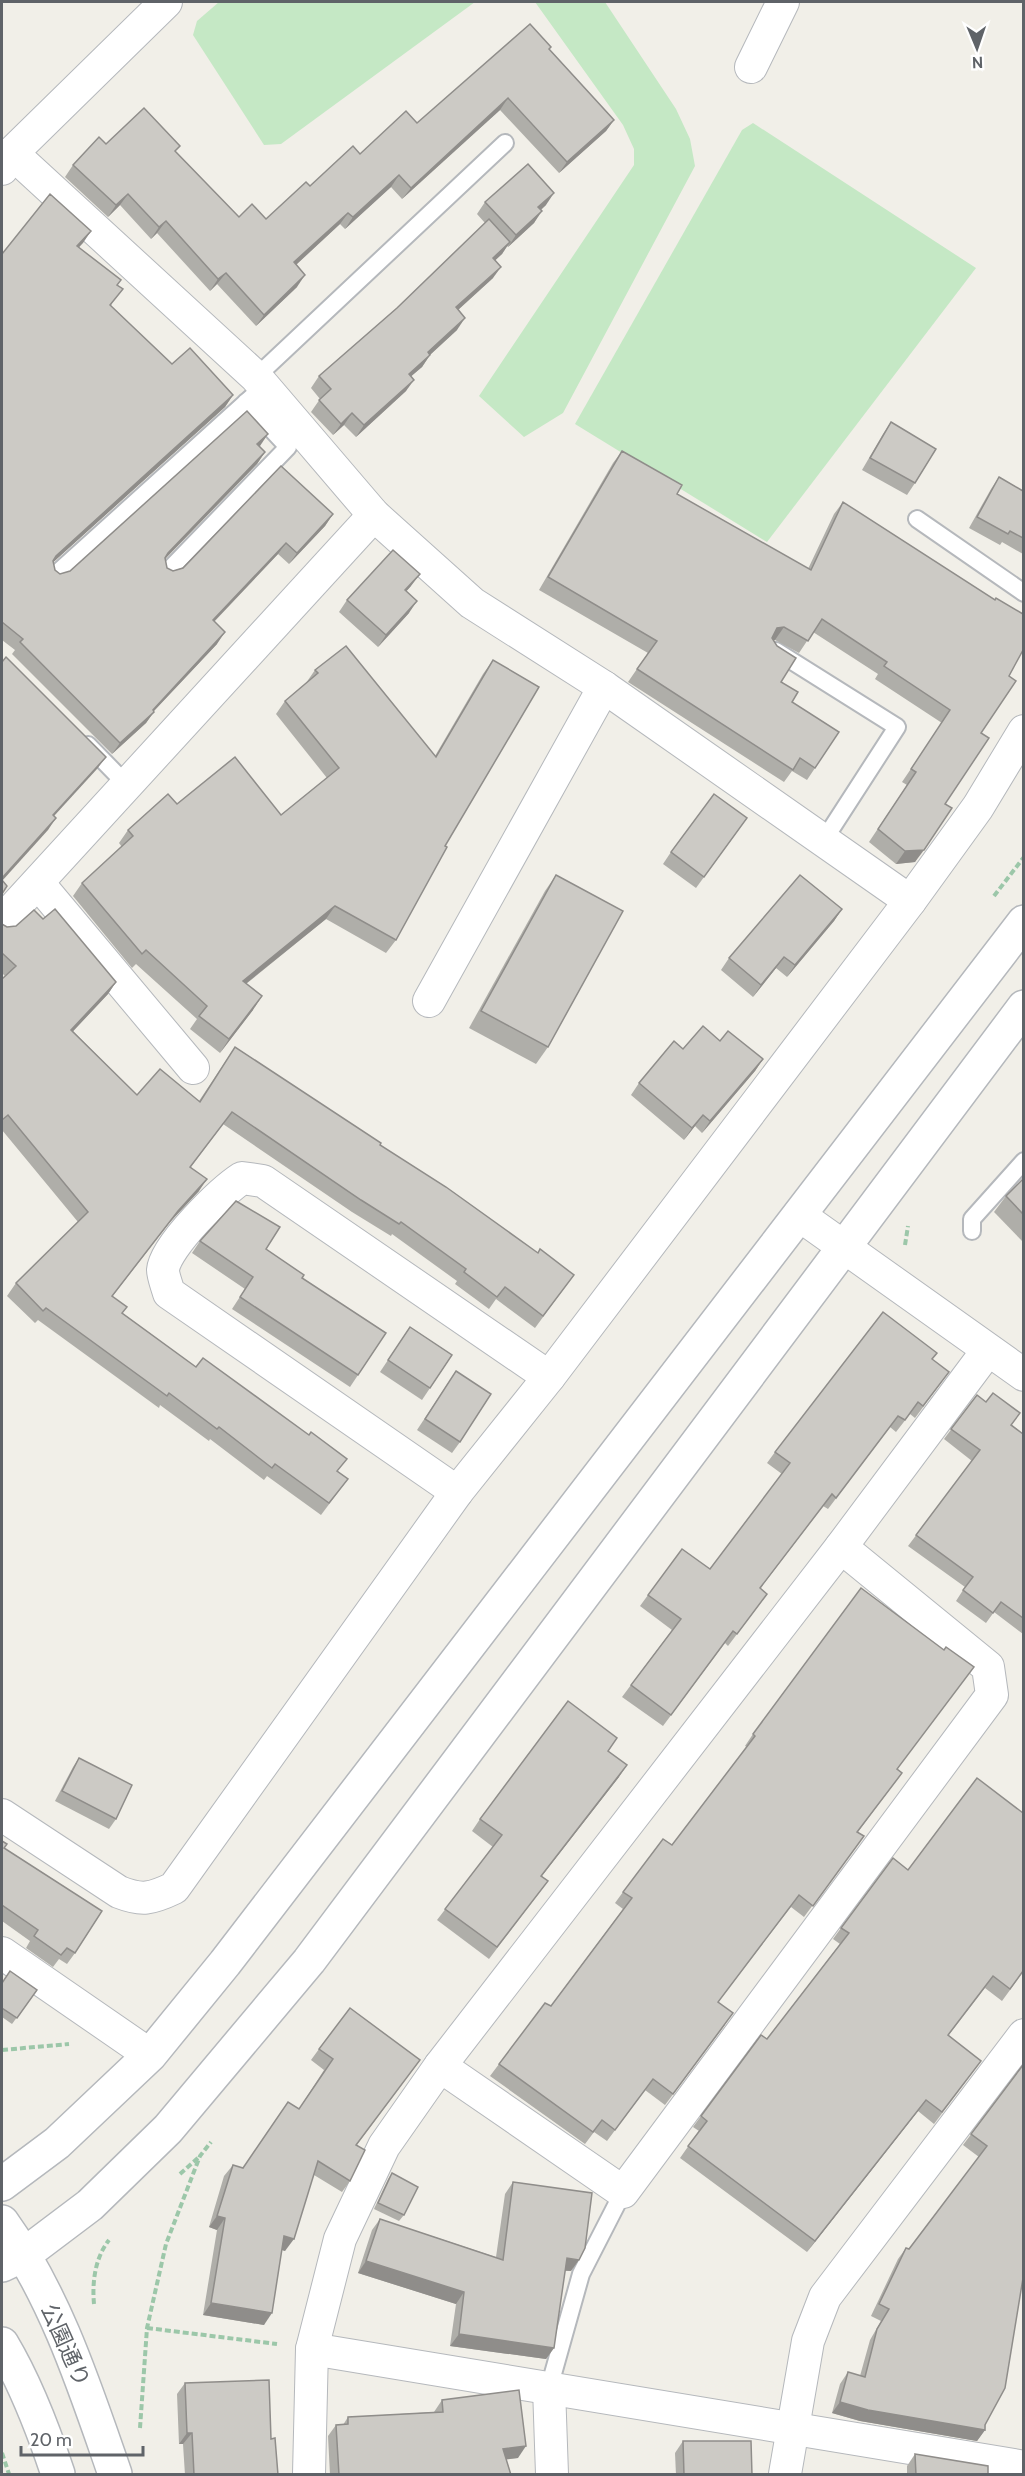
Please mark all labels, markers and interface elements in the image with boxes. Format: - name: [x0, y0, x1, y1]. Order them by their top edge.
- north arrow: [947, 18, 1007, 78]
- text: N: [972, 53, 983, 72]
- street label: 公園通り: [35, 2300, 96, 2391]
- scale bar: [21, 2419, 142, 2457]
- text: 20 m: [30, 2429, 72, 2451]

